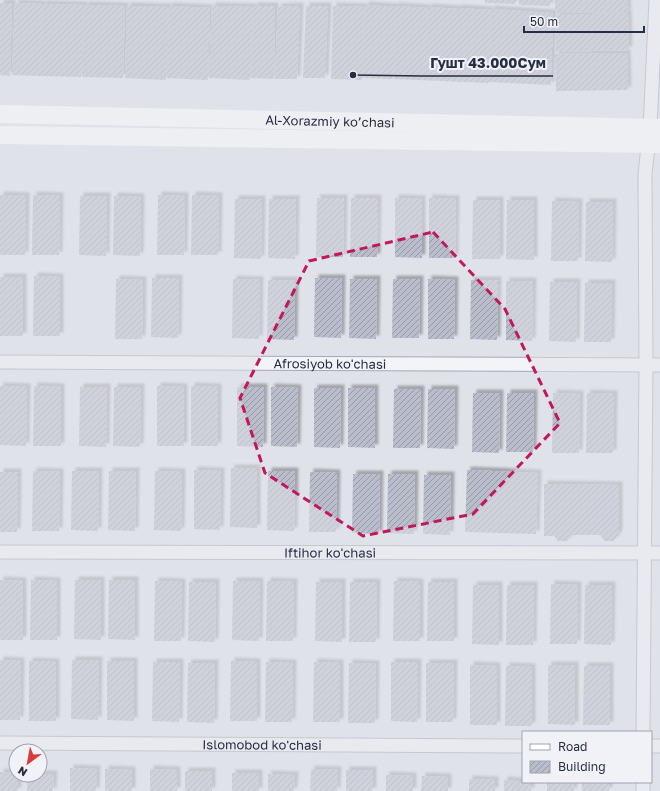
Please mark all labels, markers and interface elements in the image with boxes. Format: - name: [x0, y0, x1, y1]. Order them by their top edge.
- scale bar: [524, 8, 644, 34]
- text: 50 m: [530, 14, 558, 29]
- callout: Гушт 43.000Сум: [422, 50, 553, 76]
- text: Гушт 43.000Сум: [430, 54, 546, 71]
- street label: Al-Xorazmiy ko’chasi: [265, 112, 395, 130]
- street label: Afrosiyob ko'chasi: [274, 355, 386, 372]
- street label: Iftihor ko'chasi: [284, 544, 376, 561]
- legend: [522, 731, 652, 783]
- street label: Islomobod ko'chasi: [202, 736, 322, 753]
- text: Road: [558, 739, 587, 754]
- north arrow: [8, 743, 48, 783]
- text: Building: [558, 759, 606, 774]
- text: N: [15, 764, 29, 780]

